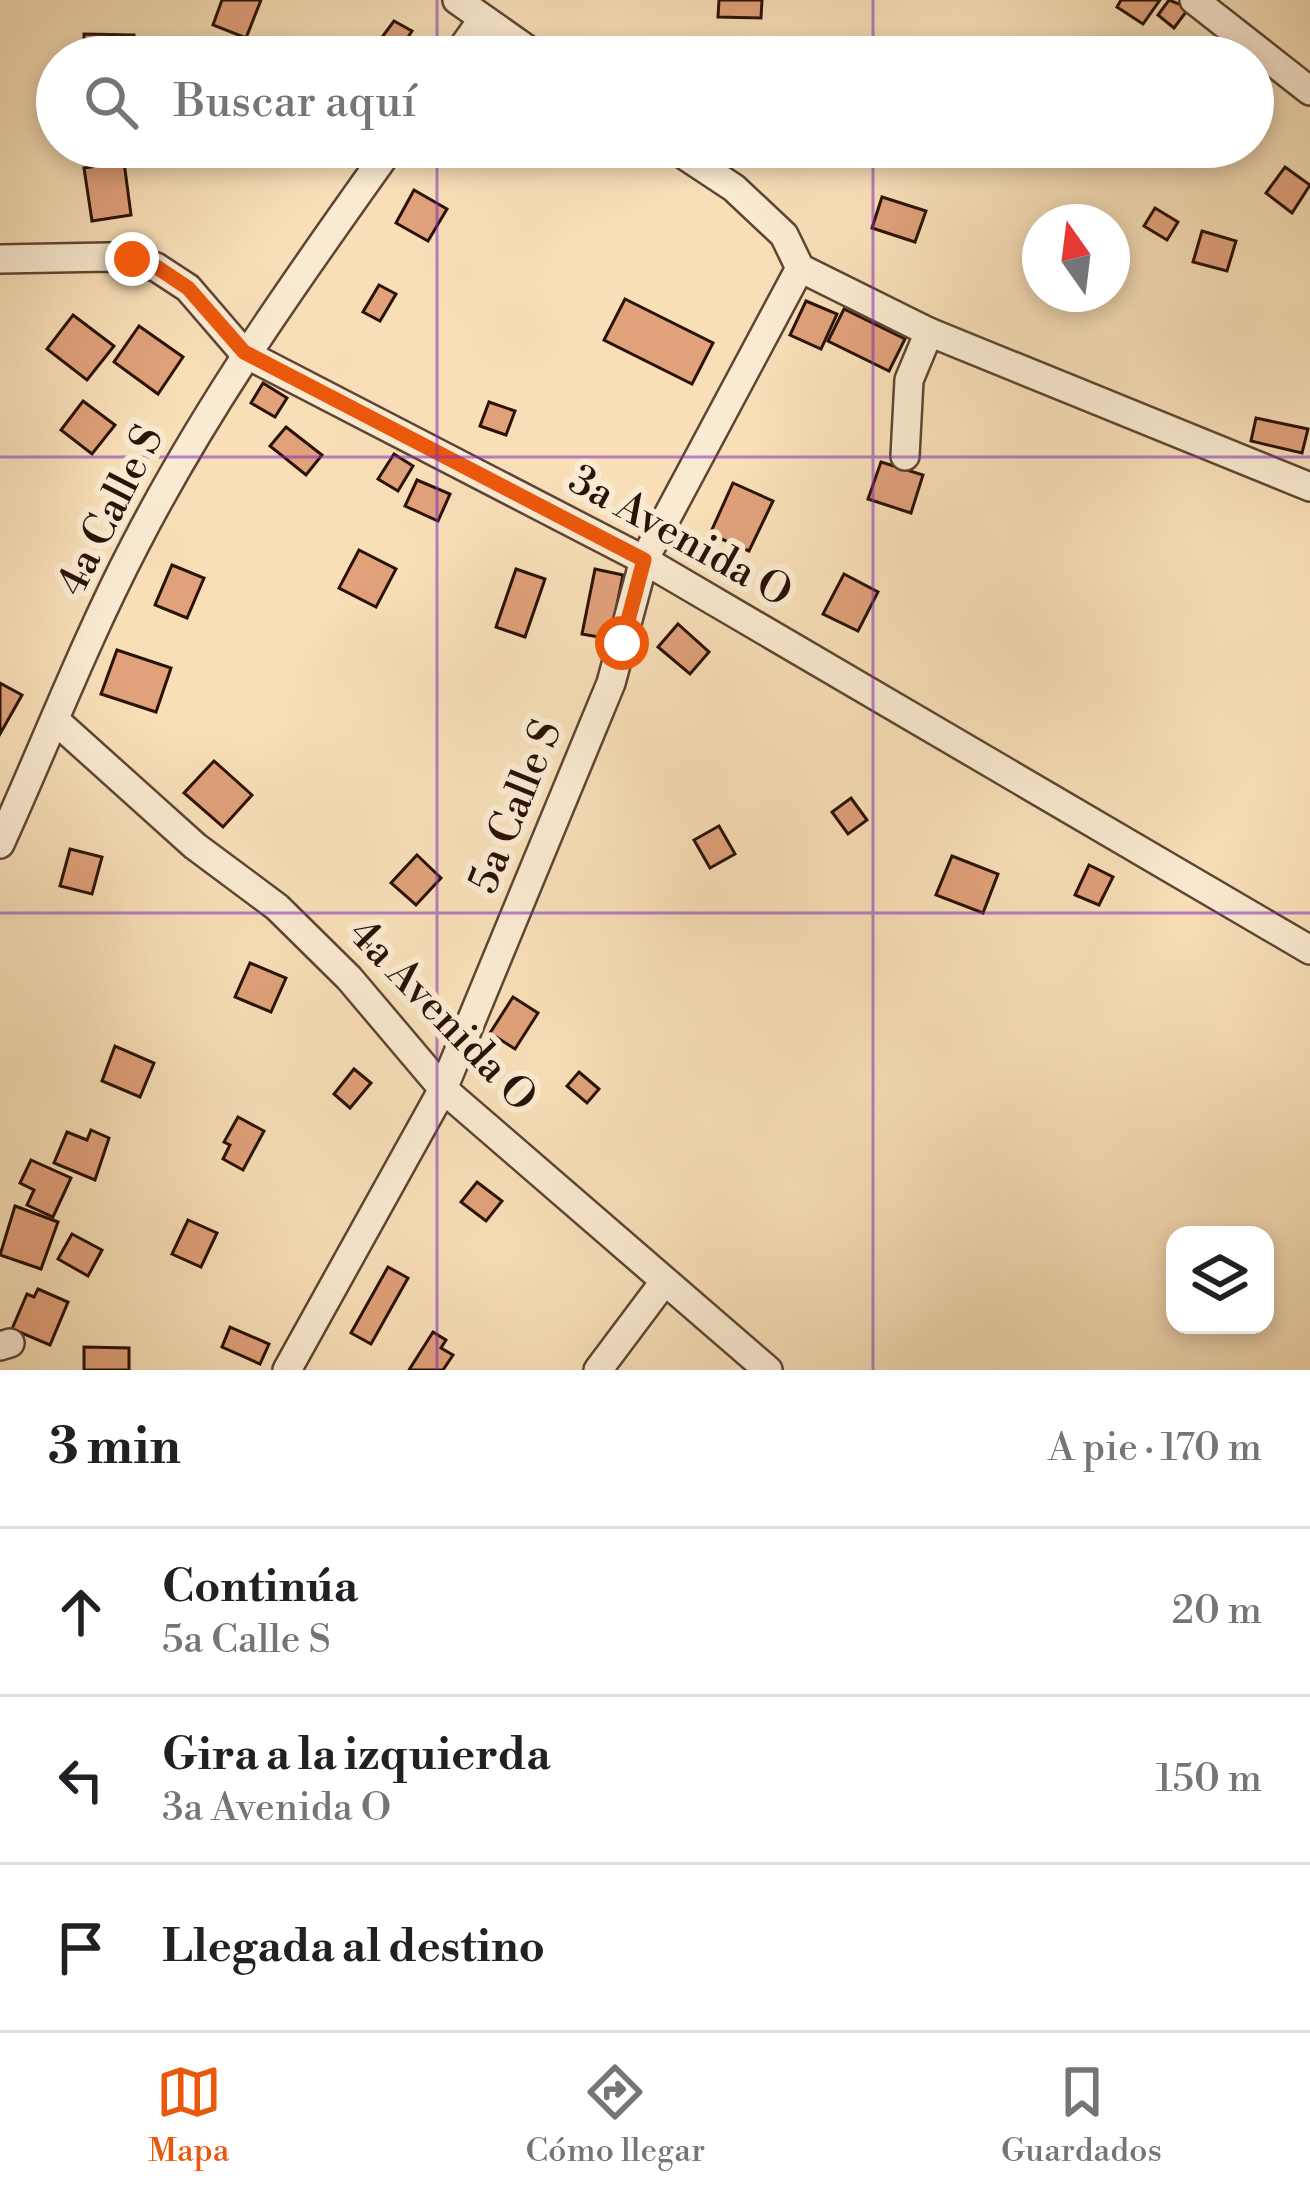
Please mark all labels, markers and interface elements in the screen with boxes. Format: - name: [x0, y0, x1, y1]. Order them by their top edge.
- search box: [36, 36, 1274, 168]
- icon: search: [78, 69, 144, 135]
- text: Buscar aquí: [174, 74, 416, 131]
- north arrow: [1022, 204, 1130, 312]
- route end: [105, 232, 159, 286]
- street label: 4a Calle S: [46, 417, 176, 605]
- street label: 3a Avenida O: [559, 454, 801, 620]
- route start: [595, 616, 649, 670]
- street label: 5a Calle S: [457, 713, 575, 901]
- street label: 4a Avenida O: [337, 908, 547, 1124]
- map controls: [1166, 1226, 1274, 1334]
- button: layers: [1166, 1226, 1274, 1334]
- text: 3 min: [48, 1416, 181, 1480]
- text: A pie · 170 m: [1048, 1424, 1262, 1473]
- text: Continúa: [162, 1559, 358, 1616]
- icon: ahead: [48, 1579, 114, 1645]
- text: 20 m: [1172, 1587, 1262, 1636]
- text: 5a Calle S: [162, 1616, 331, 1665]
- text: Gira a la izquierda: [162, 1727, 551, 1784]
- icon: left: [48, 1747, 114, 1813]
- text: 150 m: [1156, 1755, 1262, 1804]
- text: 3a Avenida O: [162, 1784, 391, 1833]
- icon: arrive: [48, 1915, 114, 1981]
- text: Llegada al destino: [162, 1919, 545, 1976]
- tab: Mapa: [148, 2059, 230, 2172]
- tab: Cómo llegar: [525, 2059, 705, 2172]
- tab: Guardados: [1001, 2059, 1162, 2172]

